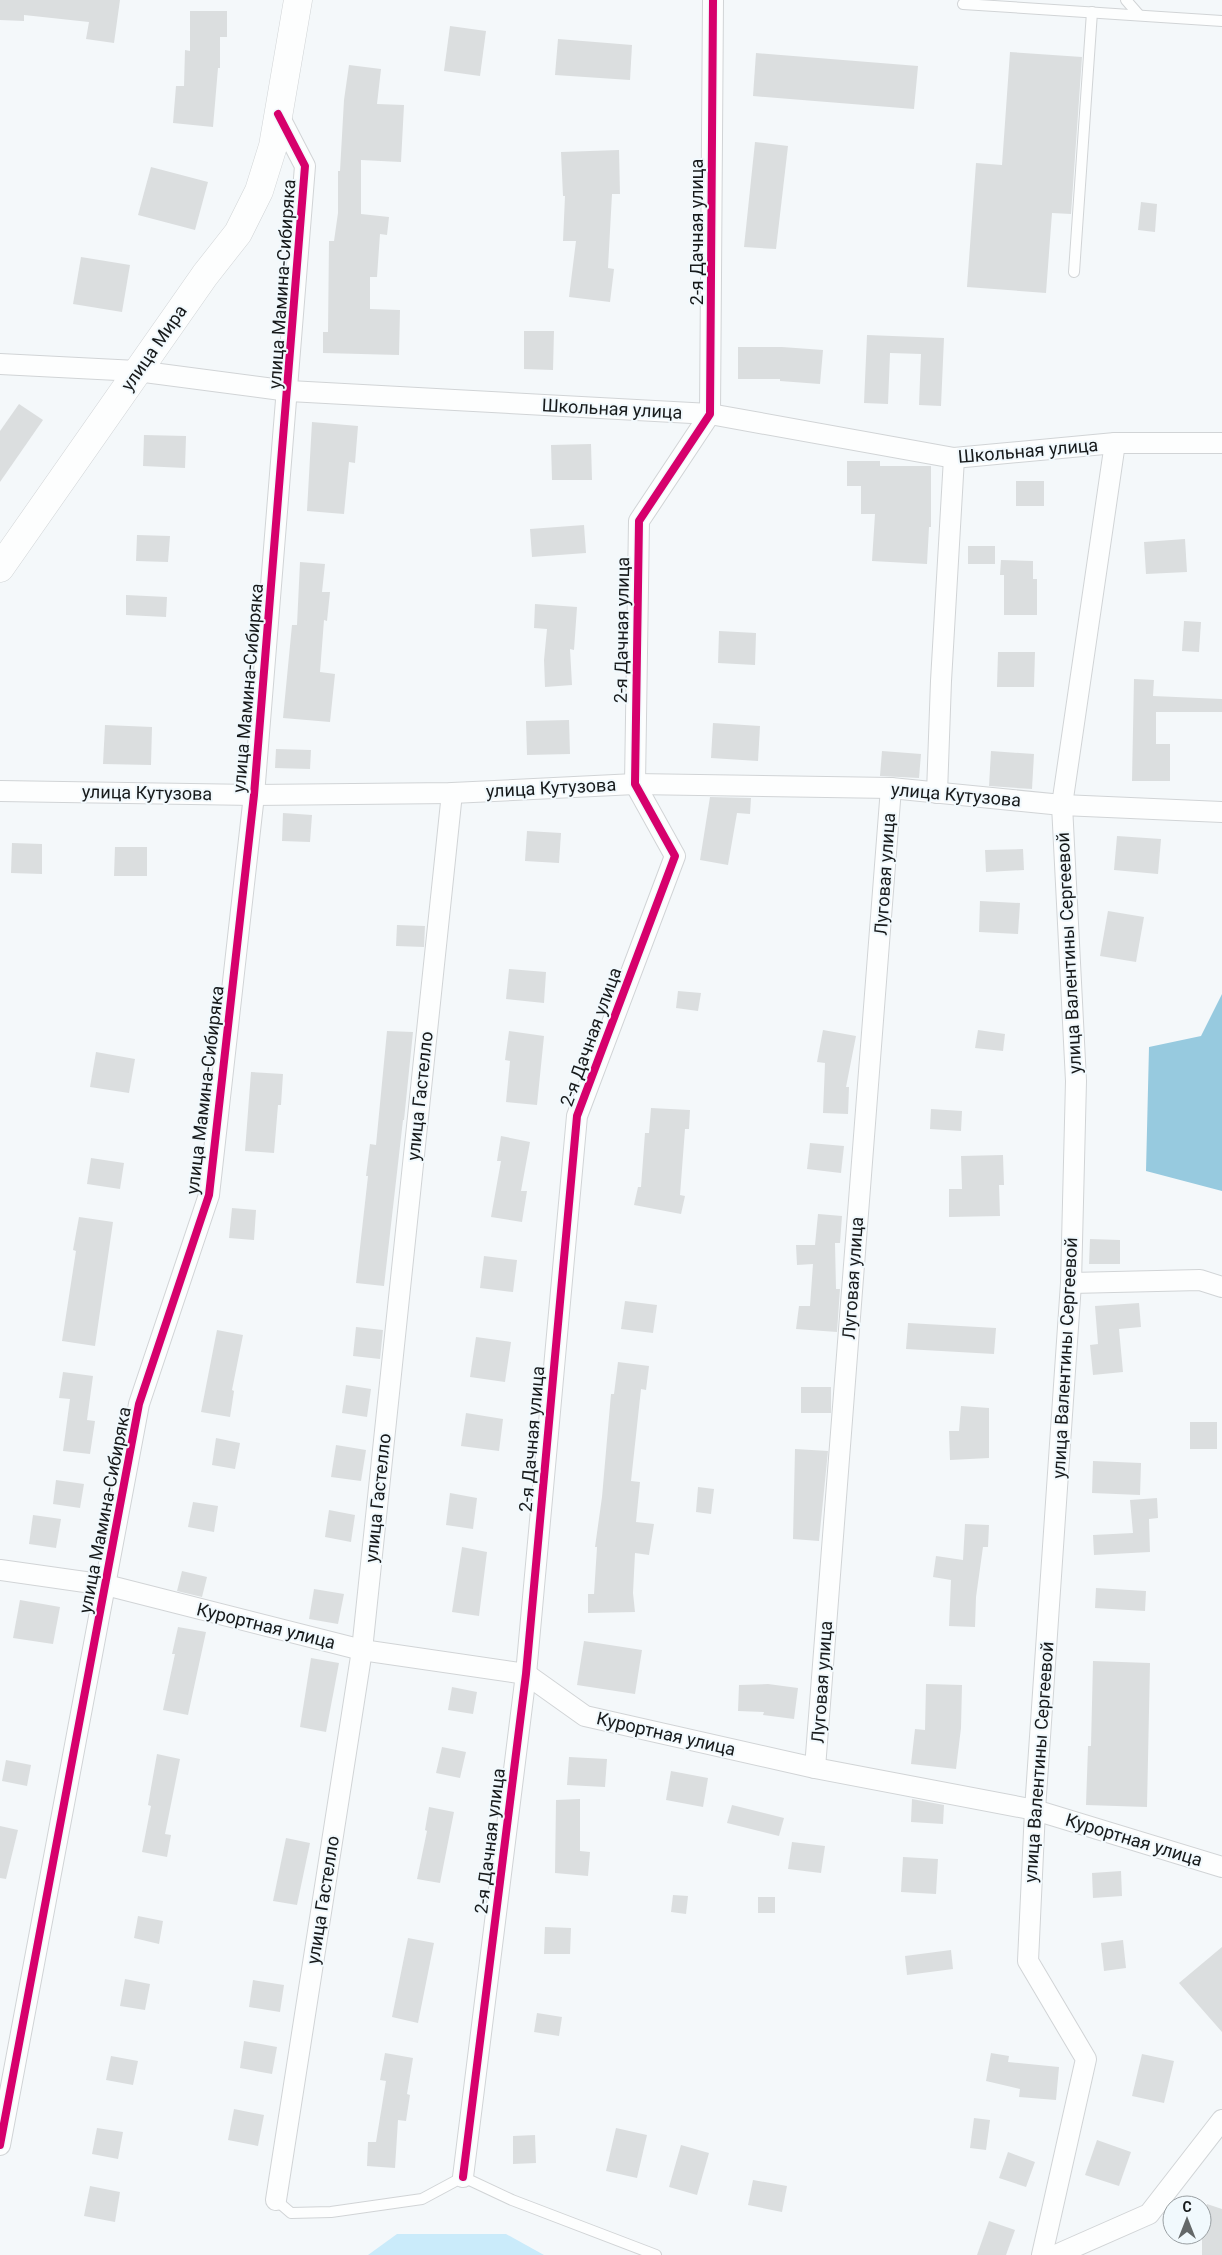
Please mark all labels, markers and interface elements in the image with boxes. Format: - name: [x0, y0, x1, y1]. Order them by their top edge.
- street label: 2-я Дачная улица: [686, 159, 707, 305]
- street label: улица Мамина-Сибиряка: [264, 178, 299, 389]
- street label: улица Мира: [116, 301, 191, 395]
- street label: Школьная улица: [541, 394, 683, 423]
- street label: Школьная улица: [957, 434, 1099, 467]
- street label: 2-я Дачная улица: [610, 557, 633, 703]
- street label: улица Мамина-Сибиряка: [228, 582, 267, 794]
- street label: улица Кутузова: [485, 774, 617, 801]
- street label: улица Кутузова: [890, 778, 1022, 811]
- street label: улица Кутузова: [82, 781, 212, 804]
- street label: Луговая улица: [870, 812, 899, 936]
- street label: улица Валентины Сергеевой: [1052, 832, 1085, 1074]
- street label: 2-я Дачная улица: [556, 964, 625, 1109]
- street label: улица Мамина-Сибиряка: [181, 984, 228, 1195]
- street label: улица Гастелло: [402, 1030, 437, 1162]
- street label: Луговая улица: [838, 1216, 867, 1340]
- street label: улица Валентины Сергеевой: [1048, 1237, 1081, 1479]
- street label: 2-я Дачная улица: [515, 1365, 548, 1513]
- street label: улица Мамина-Сибиряка: [74, 1405, 135, 1615]
- street label: улица Гастелло: [360, 1432, 395, 1564]
- street label: Курортная улица: [195, 1598, 338, 1653]
- street label: Луговая улица: [807, 1620, 836, 1744]
- street label: улица Валентины Сергеевой: [1020, 1641, 1057, 1883]
- street label: Курортная улица: [595, 1707, 738, 1760]
- street label: 2-я Дачная улица: [470, 1767, 509, 1915]
- street label: Курортная улица: [1063, 1809, 1205, 1870]
- street label: улица Гастелло: [302, 1834, 343, 1966]
- north arrow: [1162, 2195, 1212, 2245]
- text: С: [1182, 2199, 1192, 2215]

